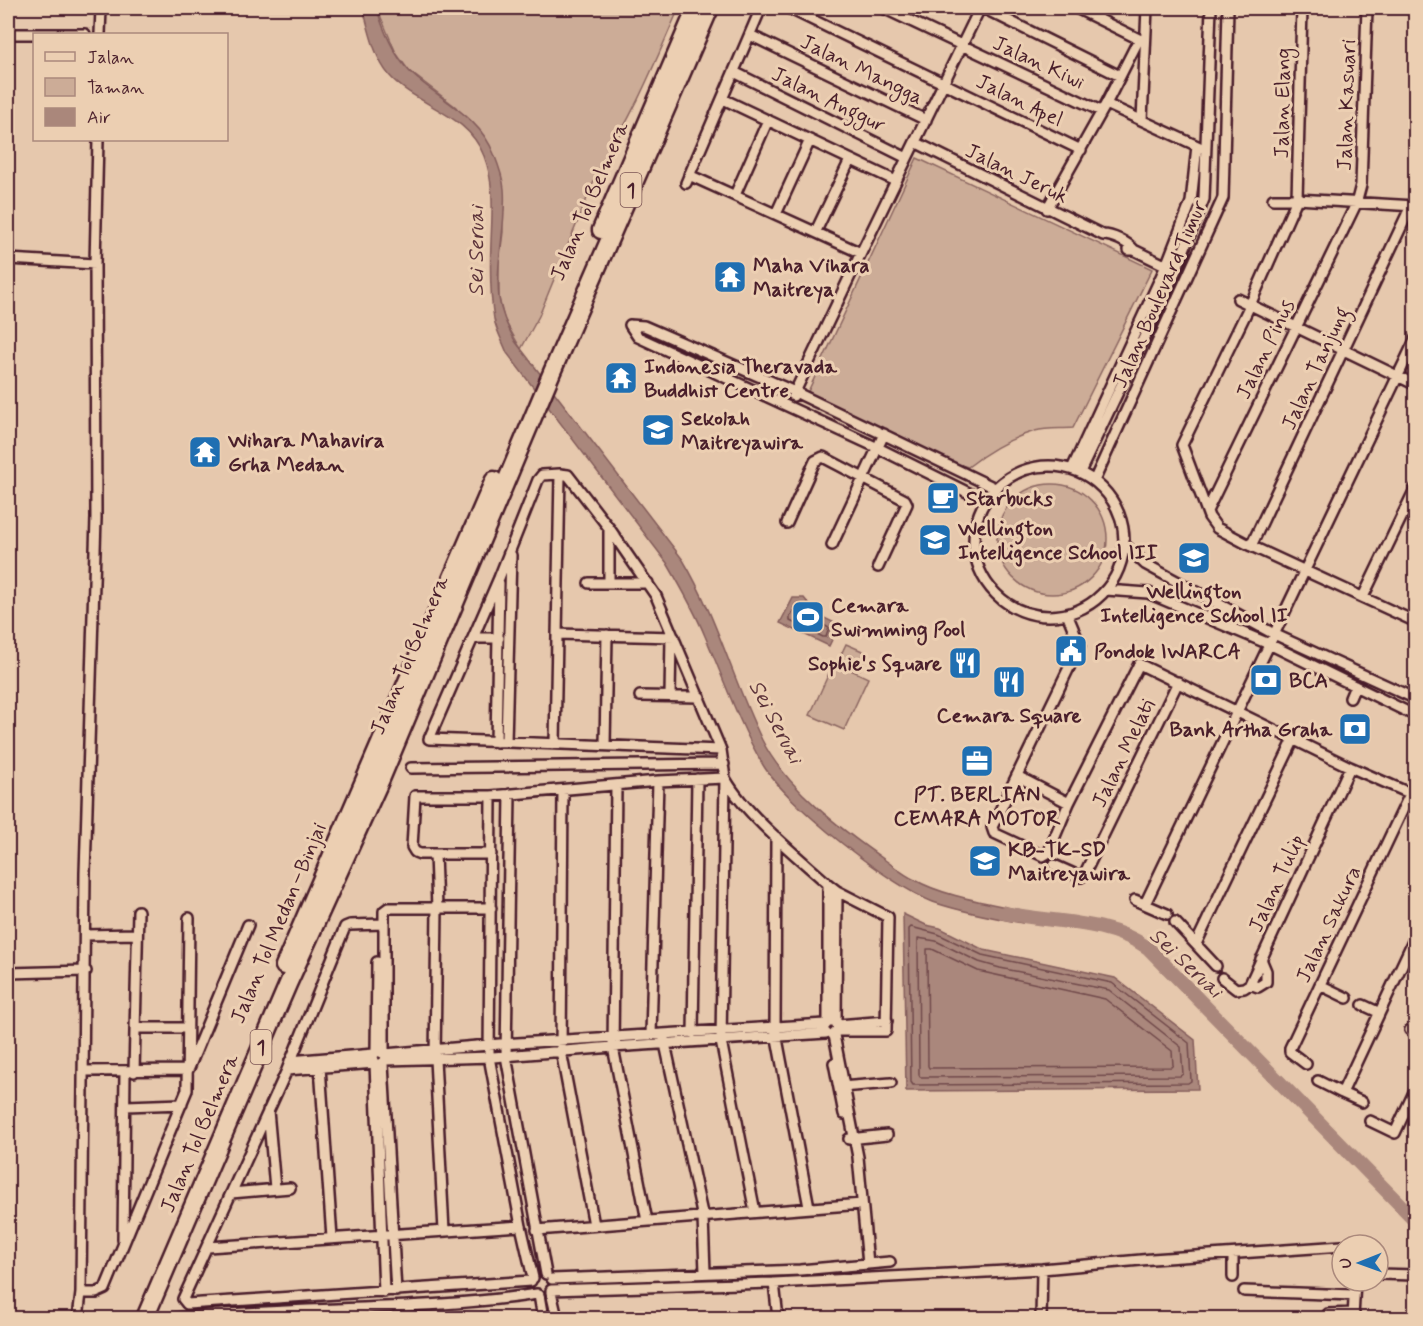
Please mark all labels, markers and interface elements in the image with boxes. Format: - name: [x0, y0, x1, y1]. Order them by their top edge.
- street label: Jalan Mangga: [795, 28, 928, 113]
- street label: Jalan Kiwi: [988, 29, 1089, 97]
- legend: [33, 33, 228, 141]
- street label: Jalan Kasuari: [1331, 39, 1363, 171]
- text: Jalan: [87, 46, 134, 70]
- street label: Jalan Elang: [1268, 48, 1299, 159]
- street label: Jalan Anggur: [766, 60, 890, 141]
- street label: Jalan Apel: [971, 68, 1068, 135]
- text: Taman: [87, 76, 144, 100]
- text: Air: [87, 106, 111, 130]
- street label: Jalan Tol Belmera: [544, 117, 636, 285]
- street label: Jalan Jeruk: [961, 137, 1073, 211]
- road number: 1: [620, 173, 642, 207]
- street label: Jalan Boulevard Timur: [1106, 196, 1214, 393]
- water label: Sei Seruai: [463, 204, 491, 296]
- place label: Maha Vihara Maitreya: [753, 252, 869, 304]
- temple icon: Maha Vihara Maitreya: [712, 259, 748, 295]
- street label: Jalan Pinus: [1230, 295, 1302, 404]
- street label: Jalan Tanjung: [1275, 302, 1359, 435]
- place label: Indonesia Theravada Buddhist Centre: [644, 353, 838, 405]
- temple icon: Indonesia Theravada Buddhist Centre: [603, 360, 639, 396]
- place label: Sekolah Maitreyawira: [681, 405, 804, 457]
- school or university icon: Sekolah Maitreyawira: [640, 412, 676, 448]
- place label: Wihara Mahavira Grha Medan: [227, 427, 385, 479]
- temple icon: Wihara Mahavira Grha Medan: [187, 434, 223, 470]
- cafe icon: Starbucks: [925, 480, 961, 516]
- place label: Starbucks: [966, 485, 1053, 513]
- place label: Wellington Intelligence School III: [957, 515, 1159, 567]
- school or university icon: Wellington Intelligence School III: [917, 522, 953, 558]
- school or university icon: Wellington Intelligence School II: [1176, 540, 1212, 576]
- street label: Jalan Tol Belmera: [364, 571, 456, 739]
- place label: Wellington Intelligence School II: [1100, 578, 1288, 630]
- place label: Cemara Swimming Pool: [831, 592, 965, 646]
- sports icon: Cemara Swimming Pool: [790, 599, 826, 635]
- public building icon: Pondok IWARCA: [1053, 633, 1089, 669]
- place label: Pondok IWARCA: [1094, 638, 1241, 666]
- restaurant icon: Sophie's Square: [947, 645, 983, 681]
- place label: Sophie's Square: [808, 650, 942, 678]
- bank icon: BCA: [1248, 662, 1284, 698]
- restaurant icon: Cemara Square: [991, 664, 1027, 700]
- place label: BCA: [1289, 667, 1328, 695]
- water label: Sei Seruai: [742, 675, 810, 770]
- street label: Jalan Melati: [1086, 695, 1162, 812]
- place label: Cemara Square: [937, 702, 1082, 730]
- bank icon: Bank Artha Graha: [1337, 711, 1373, 747]
- place label: Bank Artha Graha: [1169, 716, 1333, 744]
- office icon: PT. BERLIAN CEMARA MOTOR: [959, 743, 995, 779]
- place label: PT. BERLIAN CEMARA MOTOR: [894, 781, 1061, 833]
- street label: Jalan Tol Medan–Binjai: [224, 819, 334, 1028]
- street label: Jalan Tulip: [1242, 830, 1312, 937]
- place label: KB-TK-SD Maitreyawira: [1008, 836, 1131, 888]
- school or university icon: KB-TK-SD Maitreyawira: [967, 843, 1003, 879]
- street label: Jalan Sakura: [1290, 861, 1368, 987]
- water label: Sei Seruai: [1143, 922, 1230, 1006]
- road number: 1: [250, 1030, 272, 1064]
- street label: Jalan Tol Belmera: [154, 1049, 246, 1217]
- north arrow: [1330, 1233, 1390, 1293]
- text: U: [1336, 1258, 1357, 1269]

